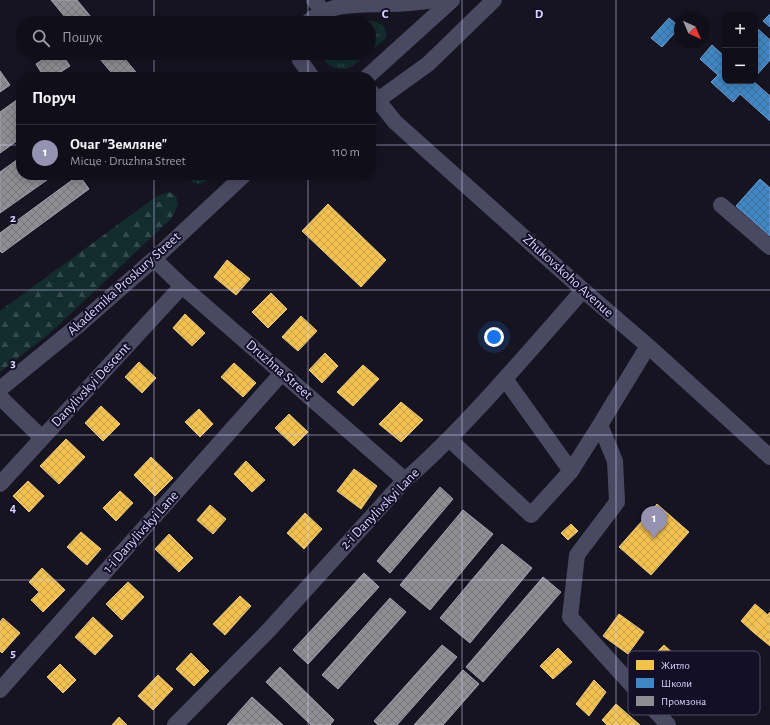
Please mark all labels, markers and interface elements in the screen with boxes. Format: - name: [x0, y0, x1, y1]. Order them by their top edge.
- text: C: [382, 8, 389, 21]
- text: D: [535, 8, 544, 21]
- north arrow: [674, 12, 710, 48]
- map controls: [722, 12, 758, 84]
- button: +: [722, 12, 758, 48]
- search box: [16, 16, 376, 60]
- icon: search: [30, 27, 52, 49]
- text: Пошук: [62, 30, 102, 45]
- button: −: [722, 48, 758, 84]
- text: Поруч: [32, 89, 76, 106]
- text: Очаг "Земляне": [70, 137, 167, 152]
- text: 1: [43, 146, 47, 159]
- text: 110 m: [332, 146, 360, 159]
- text: Місце · Druzhna Street: [70, 155, 186, 168]
- text: 2: [10, 212, 16, 225]
- street label: Akademika Proskury Street: [65, 229, 184, 338]
- street label: Zhukovskoho Avenue: [520, 232, 616, 320]
- your location: [484, 327, 504, 347]
- street label: Druzhna Street: [243, 338, 315, 403]
- street label: Danylivskyi Descent: [49, 340, 133, 429]
- text: 3: [10, 357, 16, 370]
- street label: 2-i Danylivskyi Lane: [338, 466, 422, 552]
- street label: 1-i Danylivskyi Lane: [101, 488, 181, 576]
- text: 4: [10, 502, 17, 515]
- pin: 1: [641, 506, 667, 539]
- text: 5: [10, 647, 16, 660]
- legend: [628, 651, 760, 715]
- text: Житло: [661, 660, 690, 671]
- text: Школи: [661, 678, 692, 689]
- text: Промзона: [661, 696, 706, 707]

